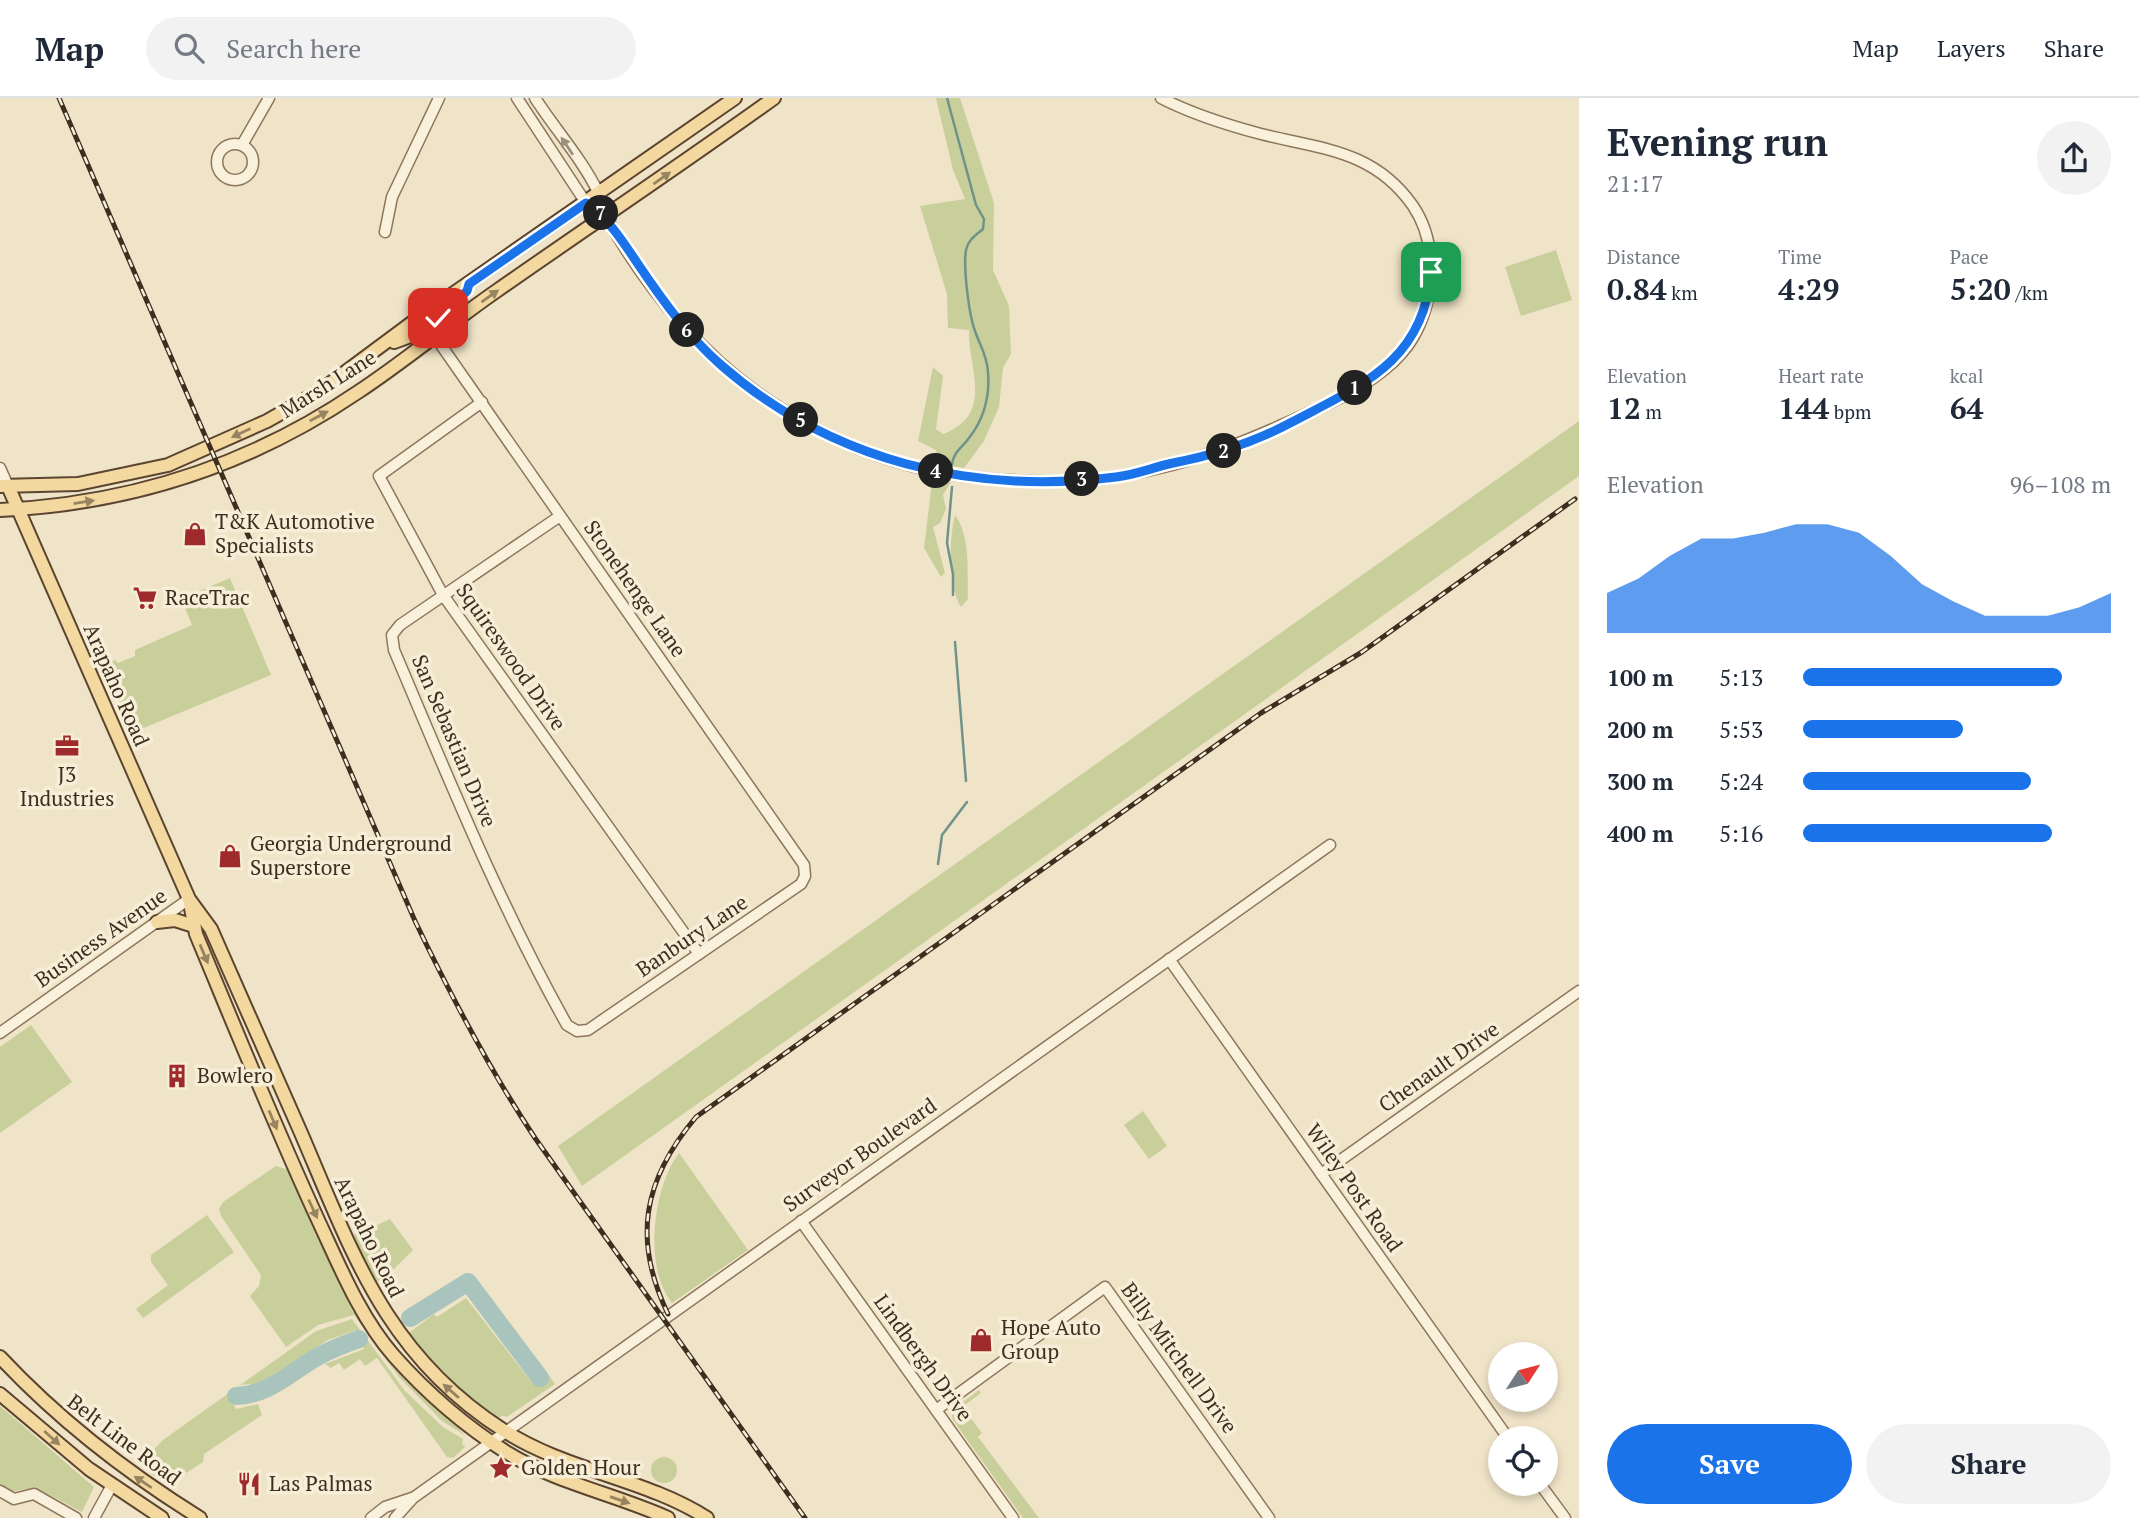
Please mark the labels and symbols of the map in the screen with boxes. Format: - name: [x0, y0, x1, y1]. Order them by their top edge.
- one-way arrow: [560, 137, 574, 155]
- one-way arrow: [653, 171, 671, 185]
- pin: 7: [584, 195, 618, 230]
- pin: [1401, 242, 1461, 302]
- pin: [408, 288, 468, 348]
- one-way arrow: [481, 289, 499, 303]
- pin: 6: [670, 313, 704, 348]
- street label: Marsh Lane: [274, 343, 381, 424]
- pin: 1: [1338, 370, 1372, 406]
- pin: 5: [784, 402, 818, 438]
- one-way arrow: [309, 410, 329, 422]
- one-way arrow: [231, 427, 251, 439]
- pin: 2: [1206, 434, 1242, 468]
- pin: 4: [918, 454, 954, 488]
- pin: 3: [1064, 462, 1100, 496]
- one-way arrow: [73, 497, 95, 508]
- place label: T&K Automotive Specialists: [215, 507, 375, 559]
- street label: Stonehenge Lane: [578, 514, 693, 662]
- shop icon: T&K Automotive Specialists: [181, 520, 209, 548]
- street label: Squireswood Drive: [450, 577, 573, 736]
- place label: RaceTrac: [165, 583, 250, 611]
- supermarket icon: RaceTrac: [131, 584, 159, 612]
- street label: Arapaho Road: [77, 619, 157, 751]
- street label: San Sebastian Drive: [406, 650, 504, 831]
- office icon: J3 Industries: [53, 732, 81, 760]
- place label: J3 Industries: [20, 760, 114, 812]
- place label: Georgia Underground Superstore: [250, 829, 452, 881]
- shop icon: Georgia Underground Superstore: [216, 842, 244, 870]
- street label: Business Avenue: [29, 881, 172, 993]
- street label: Banbury Lane: [630, 888, 753, 983]
- one-way arrow: [199, 943, 210, 964]
- street label: Chenault Drive: [1373, 1014, 1504, 1118]
- place label: Bowlero: [197, 1061, 273, 1089]
- building icon: Bowlero: [163, 1062, 191, 1090]
- street label: Surveyor Boulevard: [777, 1091, 942, 1218]
- one-way arrow: [267, 1110, 279, 1130]
- street label: Wiley Post Road: [1300, 1118, 1410, 1257]
- street label: Arapaho Road: [329, 1171, 411, 1302]
- one-way arrow: [307, 1199, 319, 1219]
- street label: Billy Mitchell Drive: [1115, 1276, 1244, 1439]
- street label: Lindbergh Drive: [868, 1288, 979, 1427]
- place label: Hope Auto Group: [1001, 1313, 1101, 1365]
- shop icon: Hope Auto Group: [967, 1326, 995, 1354]
- north arrow: [1488, 1342, 1558, 1412]
- one-way arrow: [443, 1384, 460, 1399]
- street label: Belt Line Road: [62, 1387, 187, 1491]
- one-way arrow: [43, 1430, 61, 1446]
- place label: Golden Hour: [521, 1453, 640, 1481]
- place icon: Golden Hour: [487, 1454, 515, 1482]
- place label: Las Palmas: [269, 1469, 373, 1497]
- restaurant icon: Las Palmas: [235, 1470, 263, 1498]
- one-way arrow: [133, 1475, 153, 1488]
- one-way arrow: [610, 1495, 631, 1506]

